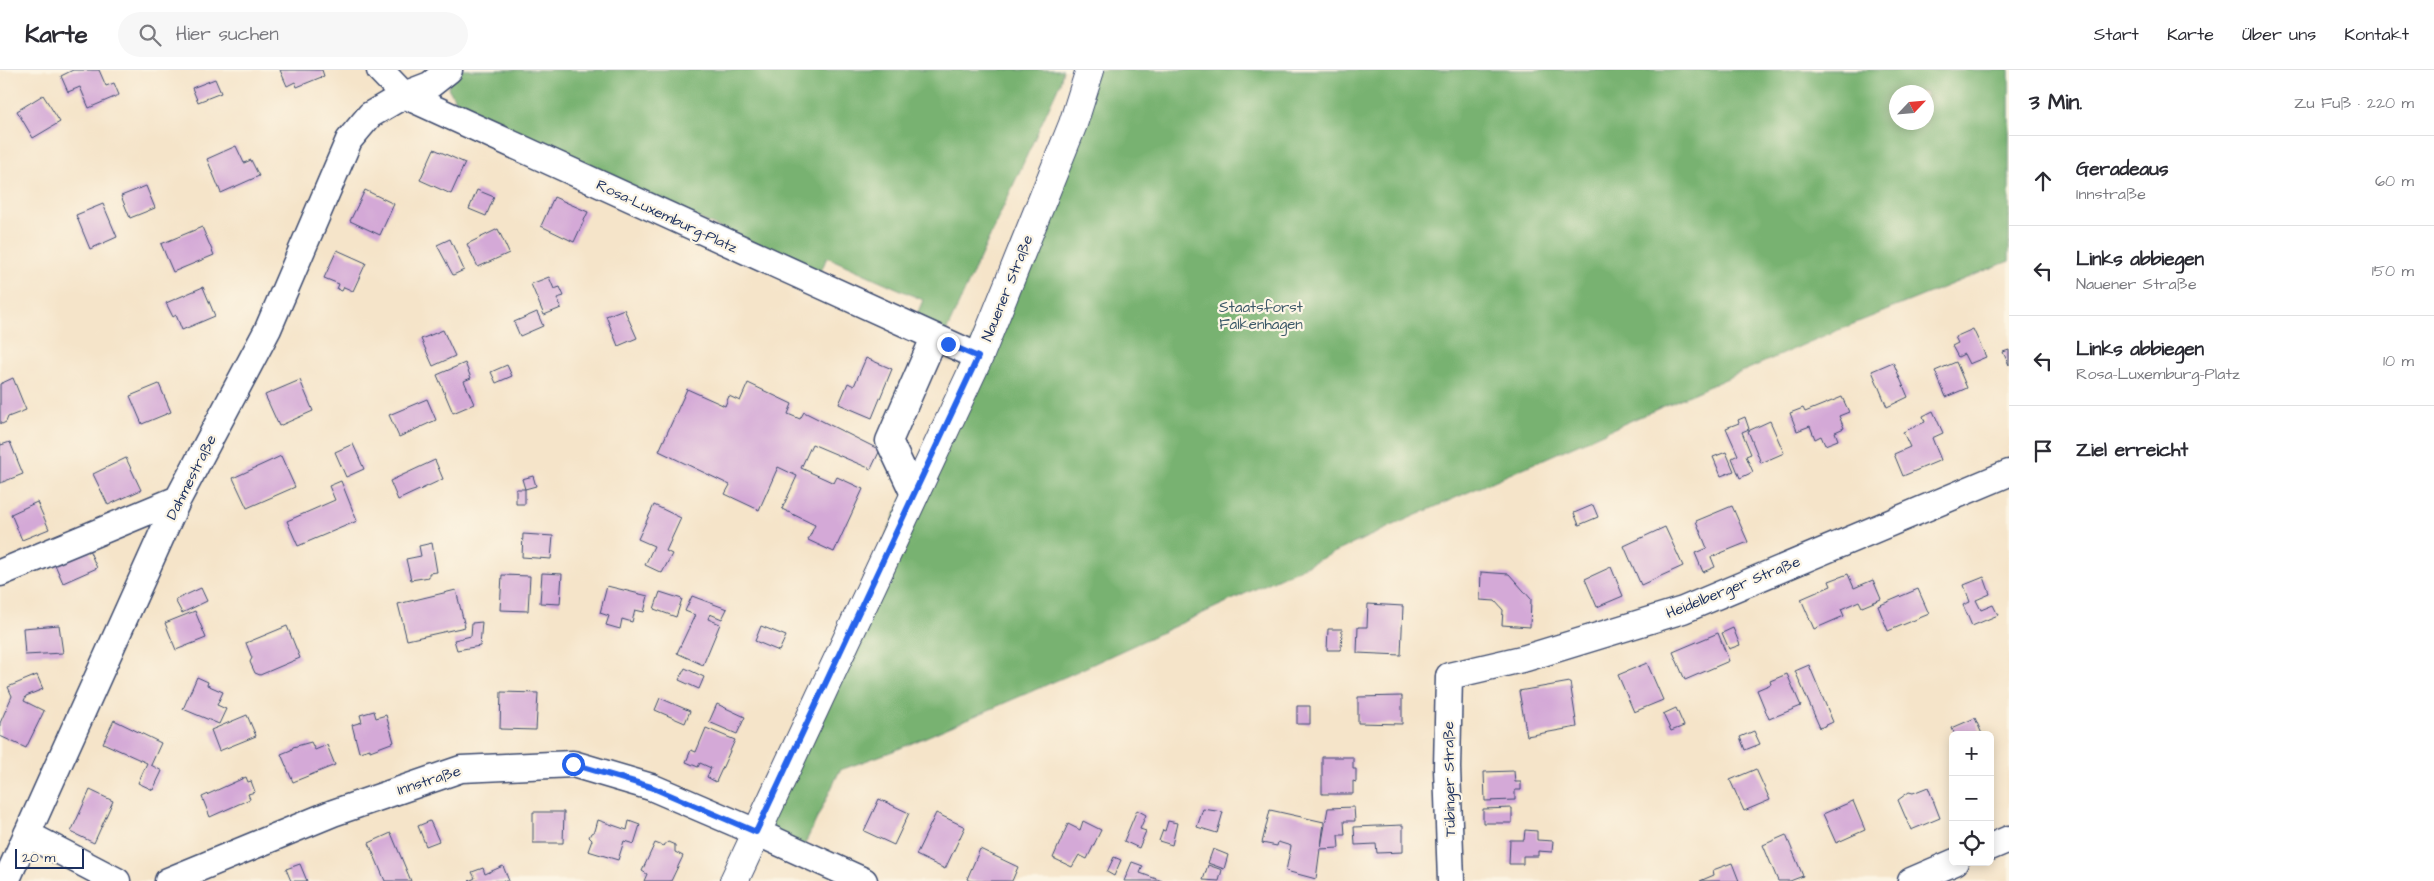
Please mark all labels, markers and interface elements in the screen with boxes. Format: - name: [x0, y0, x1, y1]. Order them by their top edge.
- search box: [118, 12, 468, 57]
- text: Karte: [25, 18, 88, 52]
- icon: search: [136, 21, 164, 49]
- text: Hier suchen: [176, 21, 279, 48]
- text: Start: [2094, 22, 2139, 47]
- text: Karte: [2167, 22, 2214, 47]
- text: Über uns: [2242, 22, 2316, 47]
- text: Kontakt: [2344, 22, 2409, 47]
- north arrow: [1889, 85, 1934, 130]
- text: 3 Min.: [2029, 88, 2082, 117]
- text: Zu Fuß · 220 m: [2294, 92, 2414, 114]
- text: Geradeaus: [2076, 156, 2168, 183]
- icon: ahead: [2029, 167, 2057, 195]
- text: 60 m: [2375, 170, 2414, 192]
- street label: Rosa-Luxemburg-Platz: [592, 174, 741, 260]
- text: Innstraße: [2076, 183, 2146, 205]
- street label: Nauener Straße: [977, 232, 1038, 345]
- text: Links abbiegen: [2076, 246, 2204, 273]
- icon: left: [2029, 257, 2057, 285]
- text: 150 m: [2372, 260, 2414, 282]
- text: Nauener Straße: [2076, 273, 2197, 295]
- park label: Staatsforst Falkenhagen: [1219, 297, 1303, 336]
- route end: [937, 333, 960, 356]
- text: Links abbiegen: [2076, 336, 2204, 363]
- icon: left: [2029, 347, 2057, 375]
- text: 10 m: [2383, 350, 2414, 372]
- text: Rosa-Luxemburg-Platz: [2076, 363, 2240, 385]
- street label: Dahmestraße: [161, 431, 222, 523]
- icon: arrive: [2029, 437, 2057, 465]
- text: Ziel erreicht: [2076, 437, 2188, 464]
- street label: Heidelberger Straße: [1663, 551, 1804, 625]
- street label: Tübinger Straße: [1438, 721, 1462, 837]
- map controls: [1949, 731, 1994, 866]
- button: +: [1949, 731, 1994, 776]
- route start: [562, 753, 585, 776]
- street label: Innstraße: [395, 760, 464, 801]
- button: −: [1949, 776, 1994, 821]
- button: locate: [1949, 821, 1994, 866]
- scale bar: [15, 846, 84, 869]
- text: 20 m: [22, 848, 55, 868]

